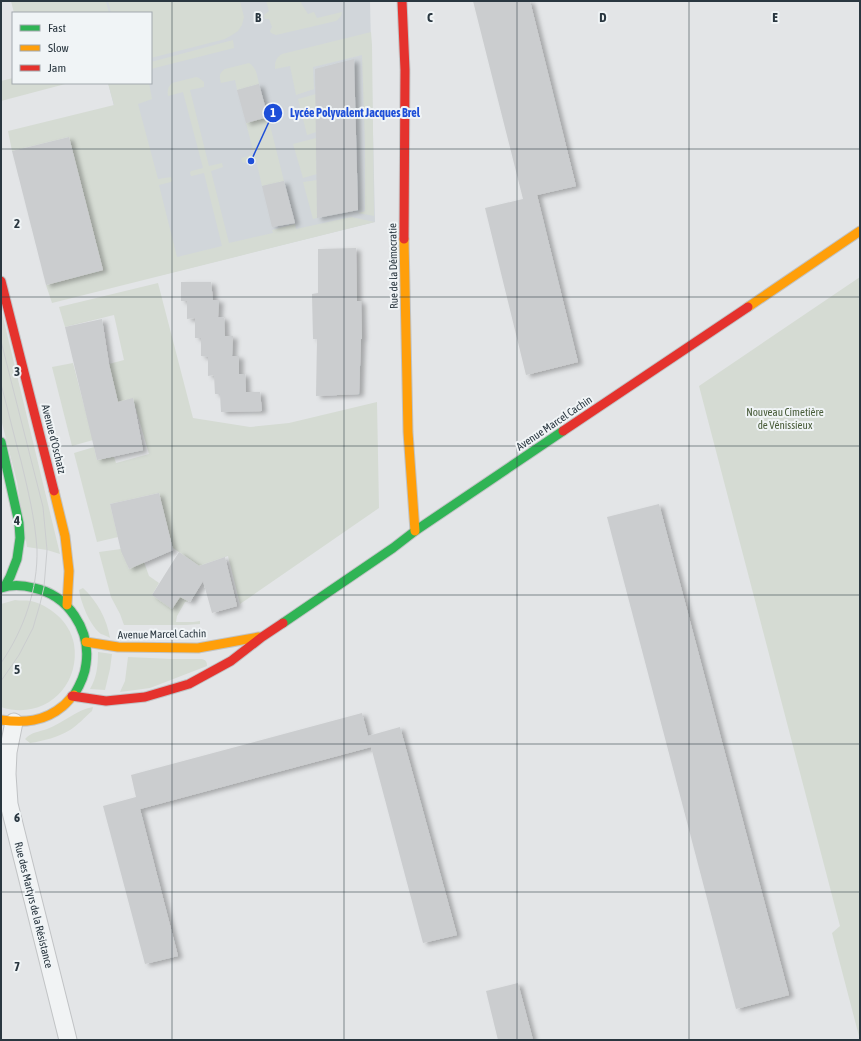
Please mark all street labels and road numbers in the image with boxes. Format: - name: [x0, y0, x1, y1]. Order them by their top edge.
- street label: Rue de la Démocratie: [386, 223, 400, 309]
- street label: Avenue Marcel Cachin: [514, 393, 594, 453]
- street label: Avenue d'Oschatz: [40, 403, 68, 475]
- street label: Avenue Marcel Cachin: [118, 627, 206, 641]
- street label: Rue des Martyrs de la Résistance: [13, 841, 55, 969]

